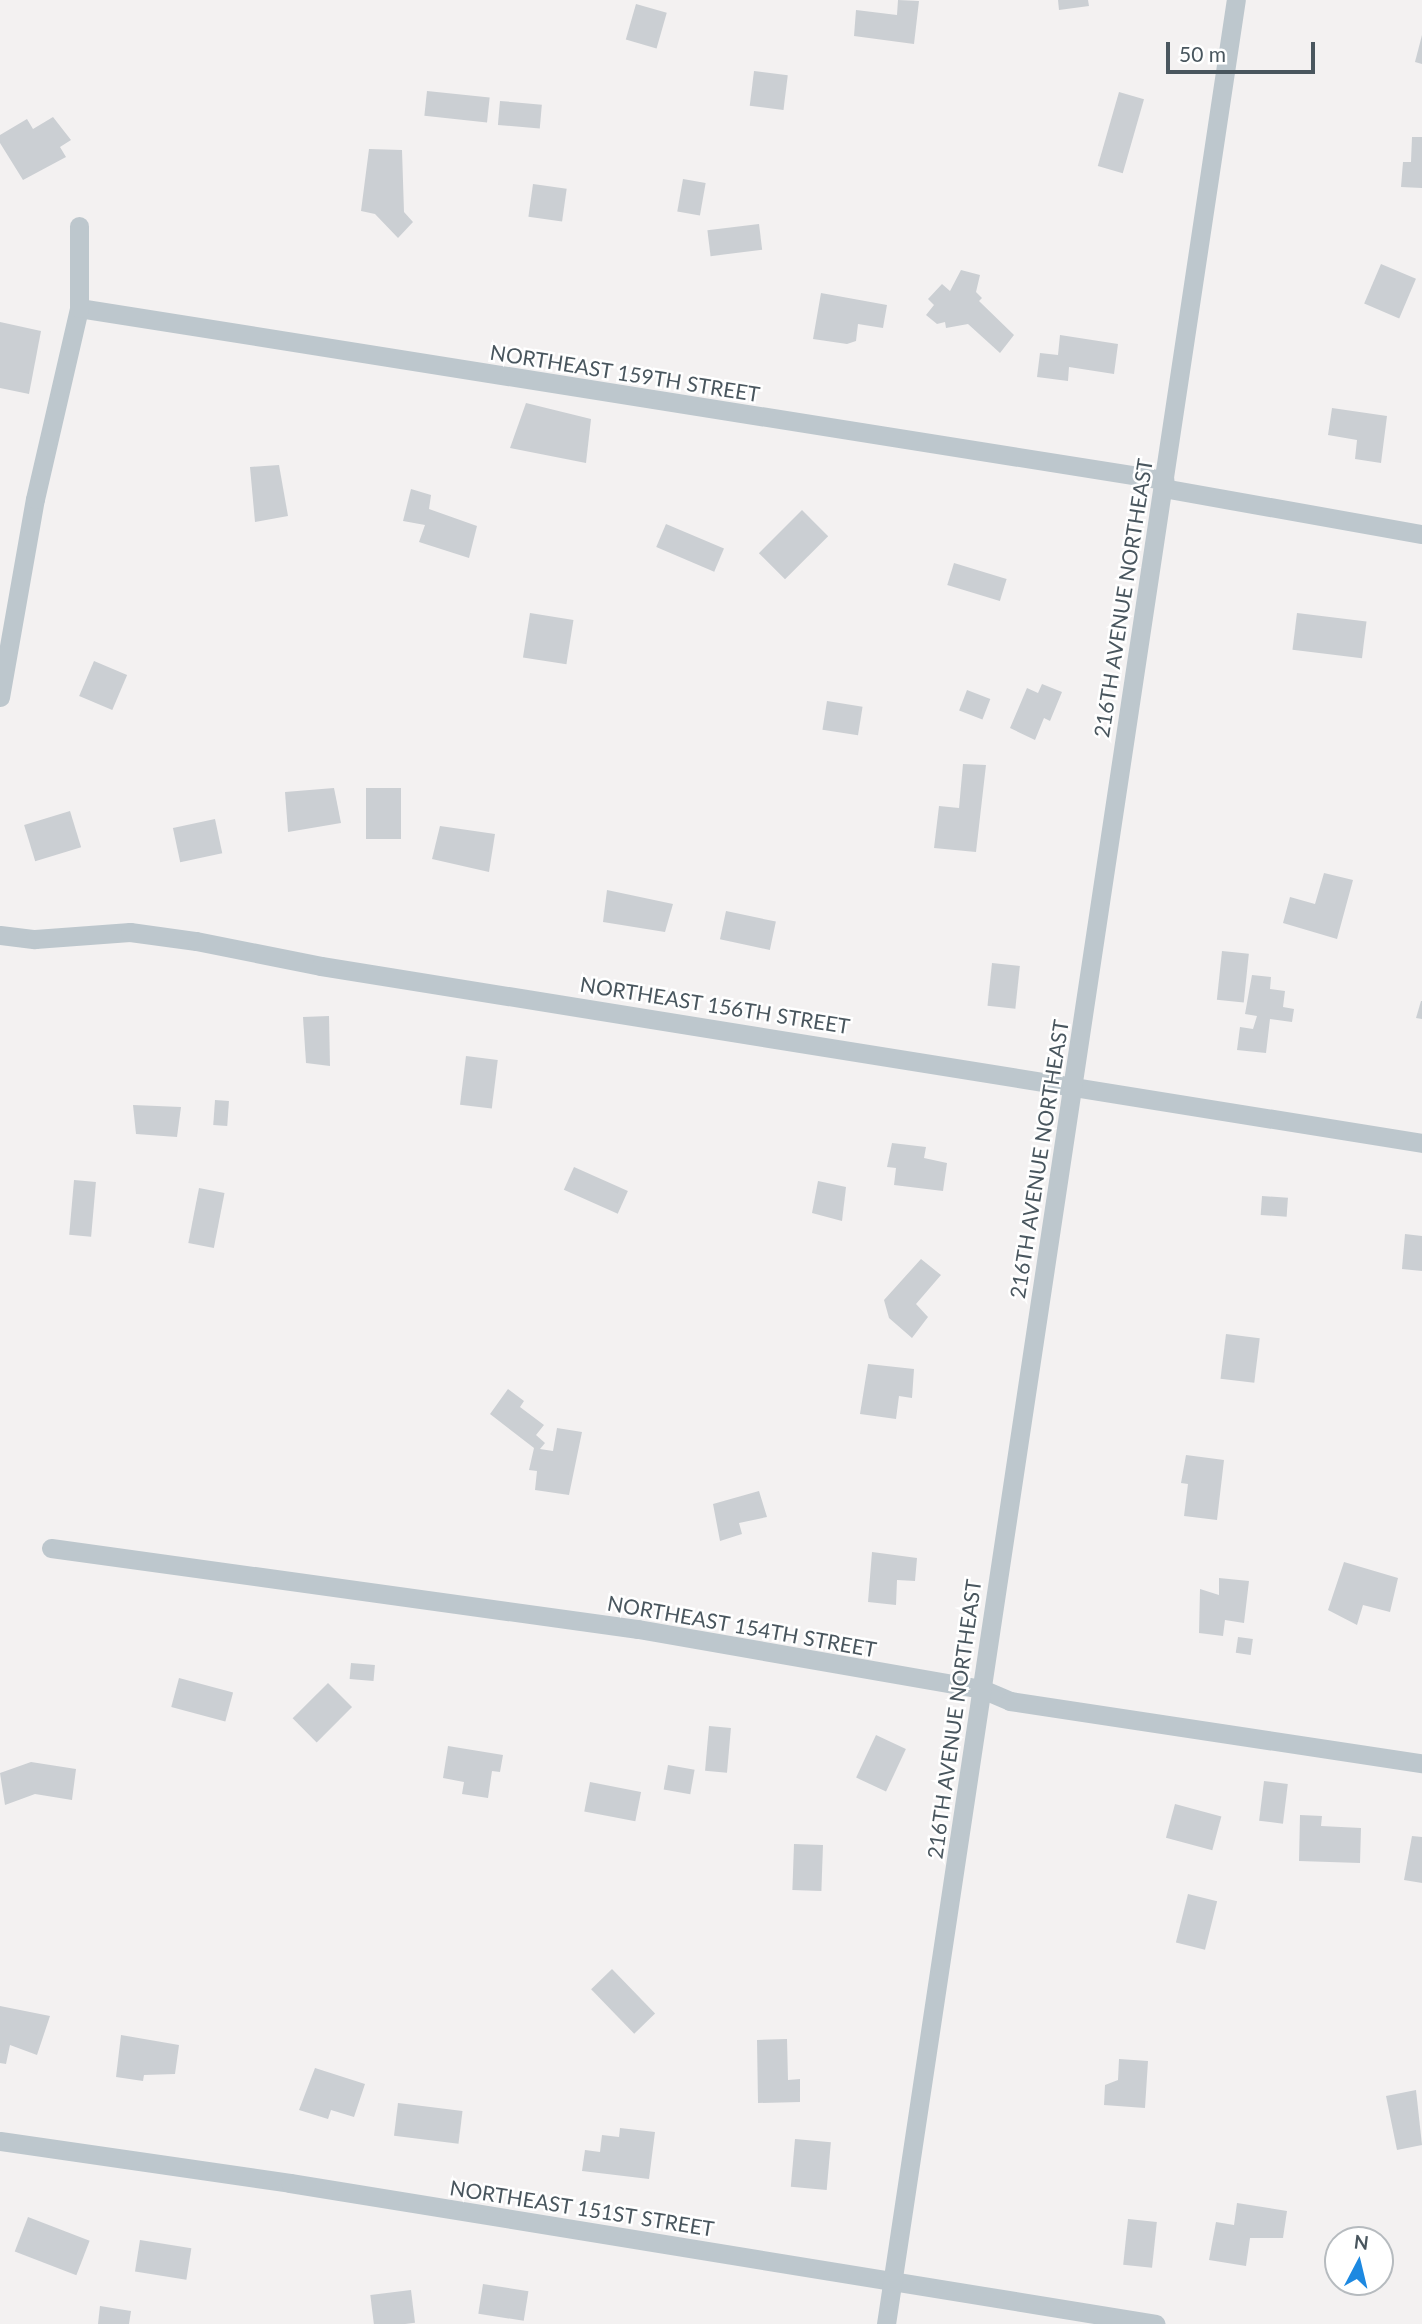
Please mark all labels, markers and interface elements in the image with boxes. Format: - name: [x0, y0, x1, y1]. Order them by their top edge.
- scale bar: [1170, 28, 1319, 72]
- text: 50 m: [1179, 41, 1226, 66]
- street label: NORTHEAST 159TH STREET: [488, 339, 762, 407]
- street label: 216TH AVENUE NORTHEAST: [1088, 456, 1158, 740]
- street label: NORTHEAST 156TH STREET: [578, 971, 852, 1039]
- street label: 216TH AVENUE NORTHEAST: [1004, 1017, 1074, 1301]
- street label: 216TH AVENUE NORTHEAST: [922, 1577, 986, 1861]
- street label: NORTHEAST 154TH STREET: [605, 1590, 879, 1662]
- street label: NORTHEAST 151ST STREET: [447, 2175, 717, 2241]
- north arrow: [1324, 2226, 1394, 2296]
- text: N: [1353, 2229, 1370, 2254]

